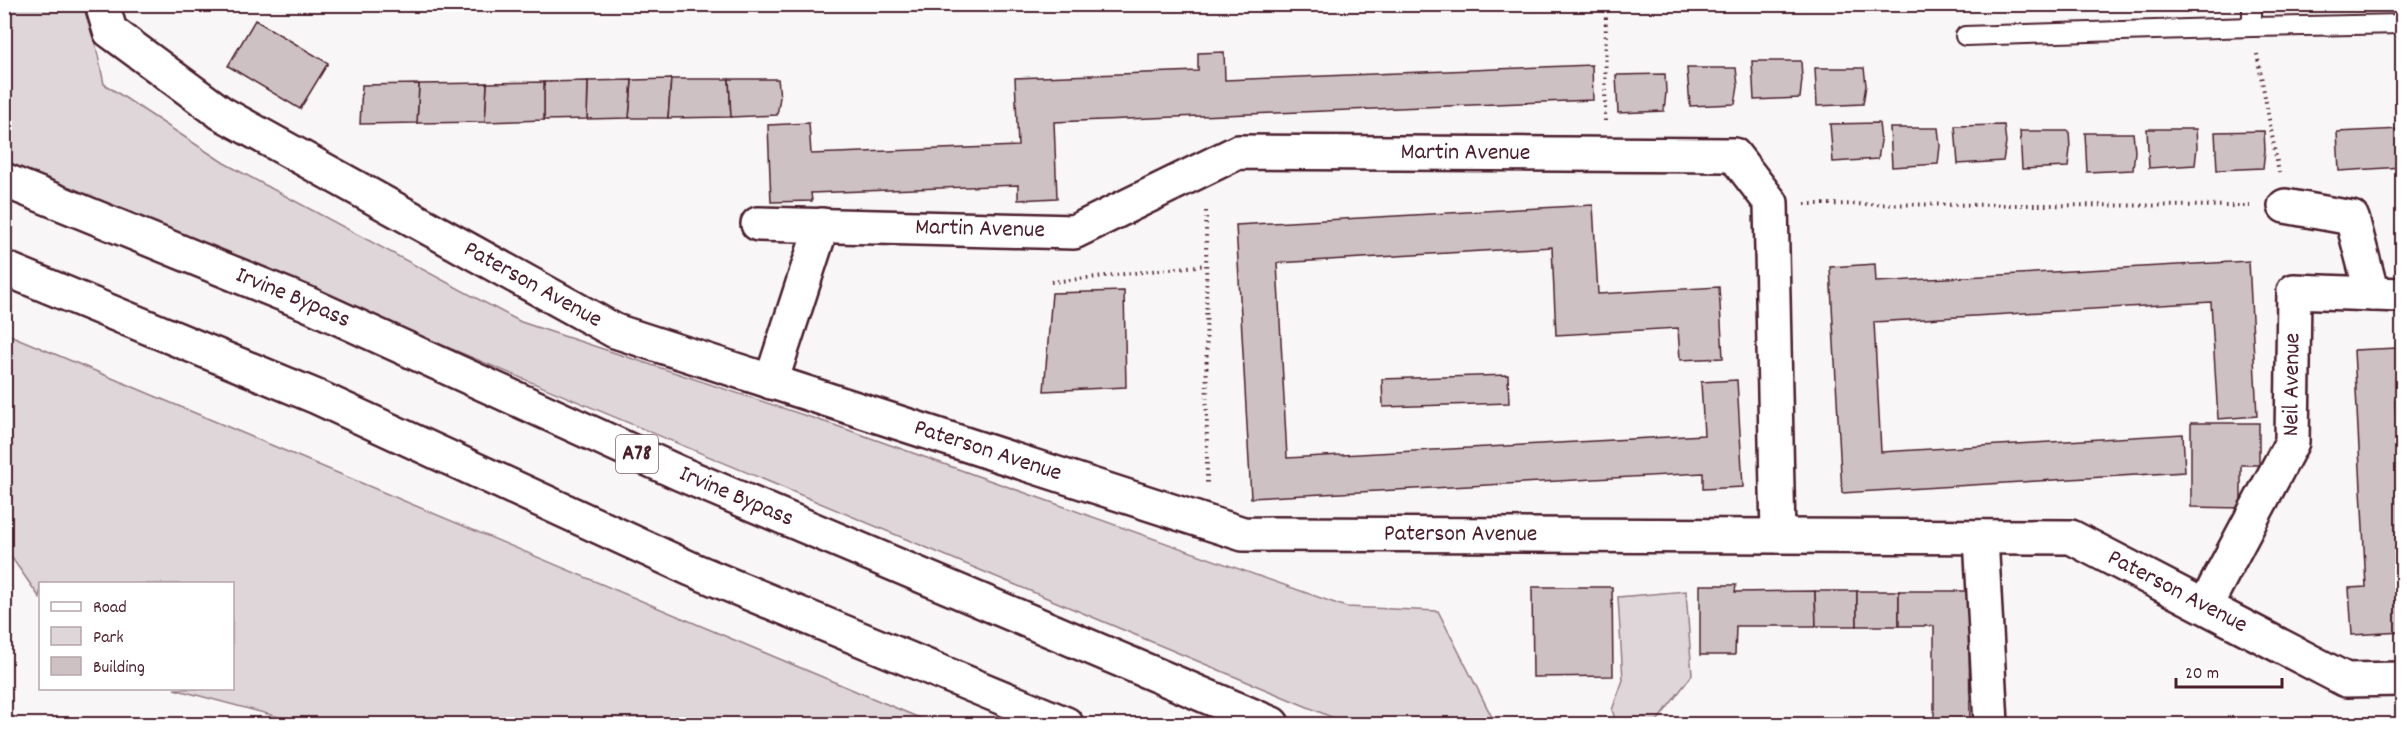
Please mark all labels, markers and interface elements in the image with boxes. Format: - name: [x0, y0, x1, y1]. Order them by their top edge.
- street label: Martin Avenue: [1400, 136, 1530, 171]
- street label: Martin Avenue: [915, 211, 1045, 248]
- street label: Paterson Avenue: [457, 233, 608, 337]
- street label: Irvine Bypass: [230, 259, 356, 338]
- street label: Neil Avenue: [2275, 333, 2310, 437]
- street label: Paterson Avenue: [909, 412, 1066, 491]
- road number: A78: [616, 435, 658, 473]
- street label: Irvine Bypass: [673, 458, 799, 537]
- street label: Paterson Avenue: [1384, 518, 1537, 552]
- street label: Paterson Avenue: [2101, 542, 2253, 643]
- legend: [39, 582, 234, 690]
- text: Road: [93, 596, 127, 621]
- text: Park: [93, 626, 124, 651]
- scale bar: [2176, 651, 2282, 689]
- text: Building: [93, 656, 145, 681]
- text: 20 m: [2185, 662, 2219, 687]

